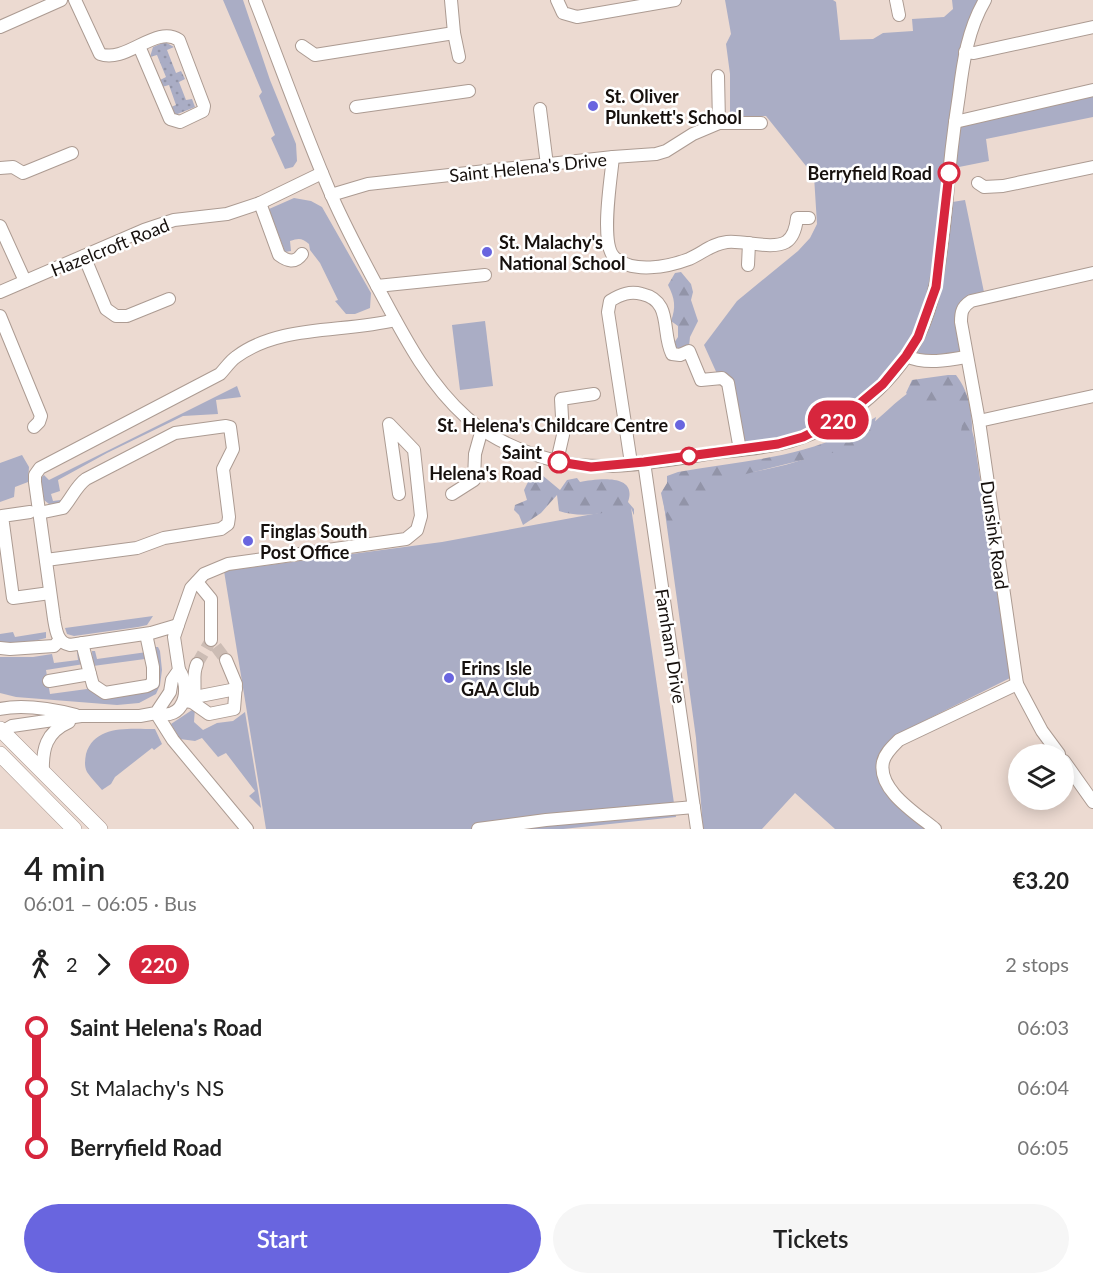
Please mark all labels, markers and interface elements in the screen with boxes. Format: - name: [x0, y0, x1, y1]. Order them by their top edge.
- place label: St. Oliver Plunkett's School: [605, 85, 742, 128]
- marker: St. Oliver Plunkett's School: [586, 99, 600, 113]
- street label: Saint Helena's Drive: [448, 148, 608, 186]
- place label: Berryfield Road: [808, 162, 932, 184]
- marker: Berryfield Road: [938, 162, 960, 184]
- street label: Hazelcroft Road: [48, 213, 172, 281]
- place label: St. Malachy's National School: [499, 231, 626, 274]
- marker: St. Malachy's National School: [480, 245, 494, 259]
- line badge: 220: [804, 400, 872, 440]
- text: 220: [820, 408, 856, 433]
- place label: St. Helena's Childcare Centre: [437, 414, 668, 436]
- marker: St. Helena's Childcare Centre: [673, 418, 687, 432]
- place label: Saint Helena's Road: [429, 441, 542, 484]
- unlabelled marker: [680, 447, 698, 465]
- marker: Saint Helena's Road: [548, 451, 570, 473]
- street label: Dunsink Road: [976, 479, 1014, 591]
- place label: Finglas South Post Office: [260, 520, 367, 563]
- marker: Finglas South Post Office: [241, 534, 255, 548]
- street label: Farnham Drive: [651, 587, 691, 705]
- place label: Erins Isle GAA Club: [461, 657, 539, 700]
- marker: Erins Isle GAA Club: [442, 671, 456, 685]
- map controls: [1008, 744, 1074, 810]
- button: layers: [1008, 744, 1074, 810]
- text: 4 min: [24, 848, 105, 888]
- text: €3.20: [1013, 867, 1069, 894]
- text: 06:01 – 06:05 · Bus: [24, 891, 197, 915]
- icon: walk: [24, 948, 57, 981]
- icon: forward: [87, 948, 120, 981]
- text: 2: [66, 952, 78, 976]
- text: 220: [141, 952, 177, 977]
- text: 2 stops: [1005, 952, 1069, 976]
- text: Saint Helena's Road: [70, 1014, 262, 1041]
- text: 06:03: [1018, 1015, 1069, 1039]
- text: St Malachy's NS: [70, 1074, 224, 1101]
- text: 06:04: [1018, 1075, 1069, 1099]
- text: Berryfield Road: [70, 1134, 222, 1161]
- text: 06:05: [1018, 1135, 1069, 1159]
- button: Start: [24, 1204, 541, 1273]
- button: Tickets: [553, 1204, 1069, 1273]

